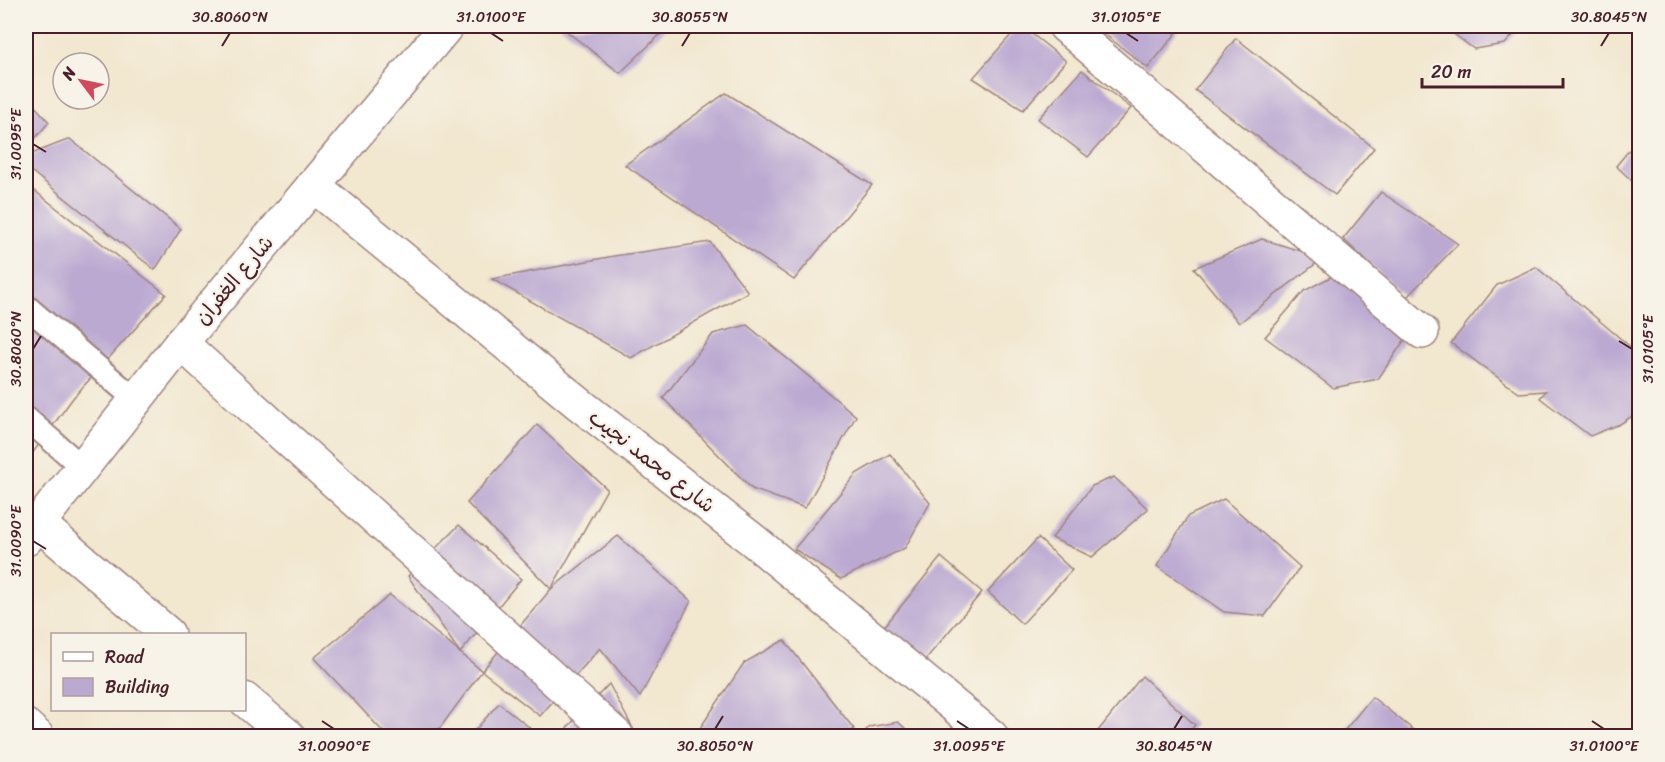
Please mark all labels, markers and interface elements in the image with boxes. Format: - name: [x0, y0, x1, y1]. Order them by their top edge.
- text: 30.8060°N: [192, 4, 268, 30]
- text: 31.0100°E: [457, 4, 527, 30]
- text: 30.8055°N: [652, 4, 729, 30]
- text: 31.0105°E: [1092, 4, 1162, 30]
- text: 30.8045°N: [1571, 4, 1648, 30]
- north arrow: [51, 51, 111, 111]
- scale bar: [1422, 51, 1563, 89]
- text: 20 m: [1431, 56, 1471, 88]
- text: N: [53, 60, 84, 87]
- text: 31.0095°E: [3, 107, 29, 180]
- street label: شارع الغفران: [184, 226, 284, 334]
- text: 30.8060°N: [3, 311, 29, 387]
- text: 31.0105°E: [1635, 313, 1661, 383]
- street label: شارع محمد نجيب: [580, 399, 724, 523]
- text: 31.0090°E: [3, 504, 29, 577]
- legend: [51, 633, 246, 711]
- text: Road: [105, 641, 145, 673]
- text: Building: [105, 671, 169, 703]
- text: 31.0090°E: [298, 733, 371, 759]
- text: 30.8050°N: [677, 733, 754, 759]
- text: 31.0095°E: [933, 733, 1006, 759]
- text: 30.8045°N: [1136, 733, 1213, 759]
- text: 31.0100°E: [1570, 733, 1640, 759]

